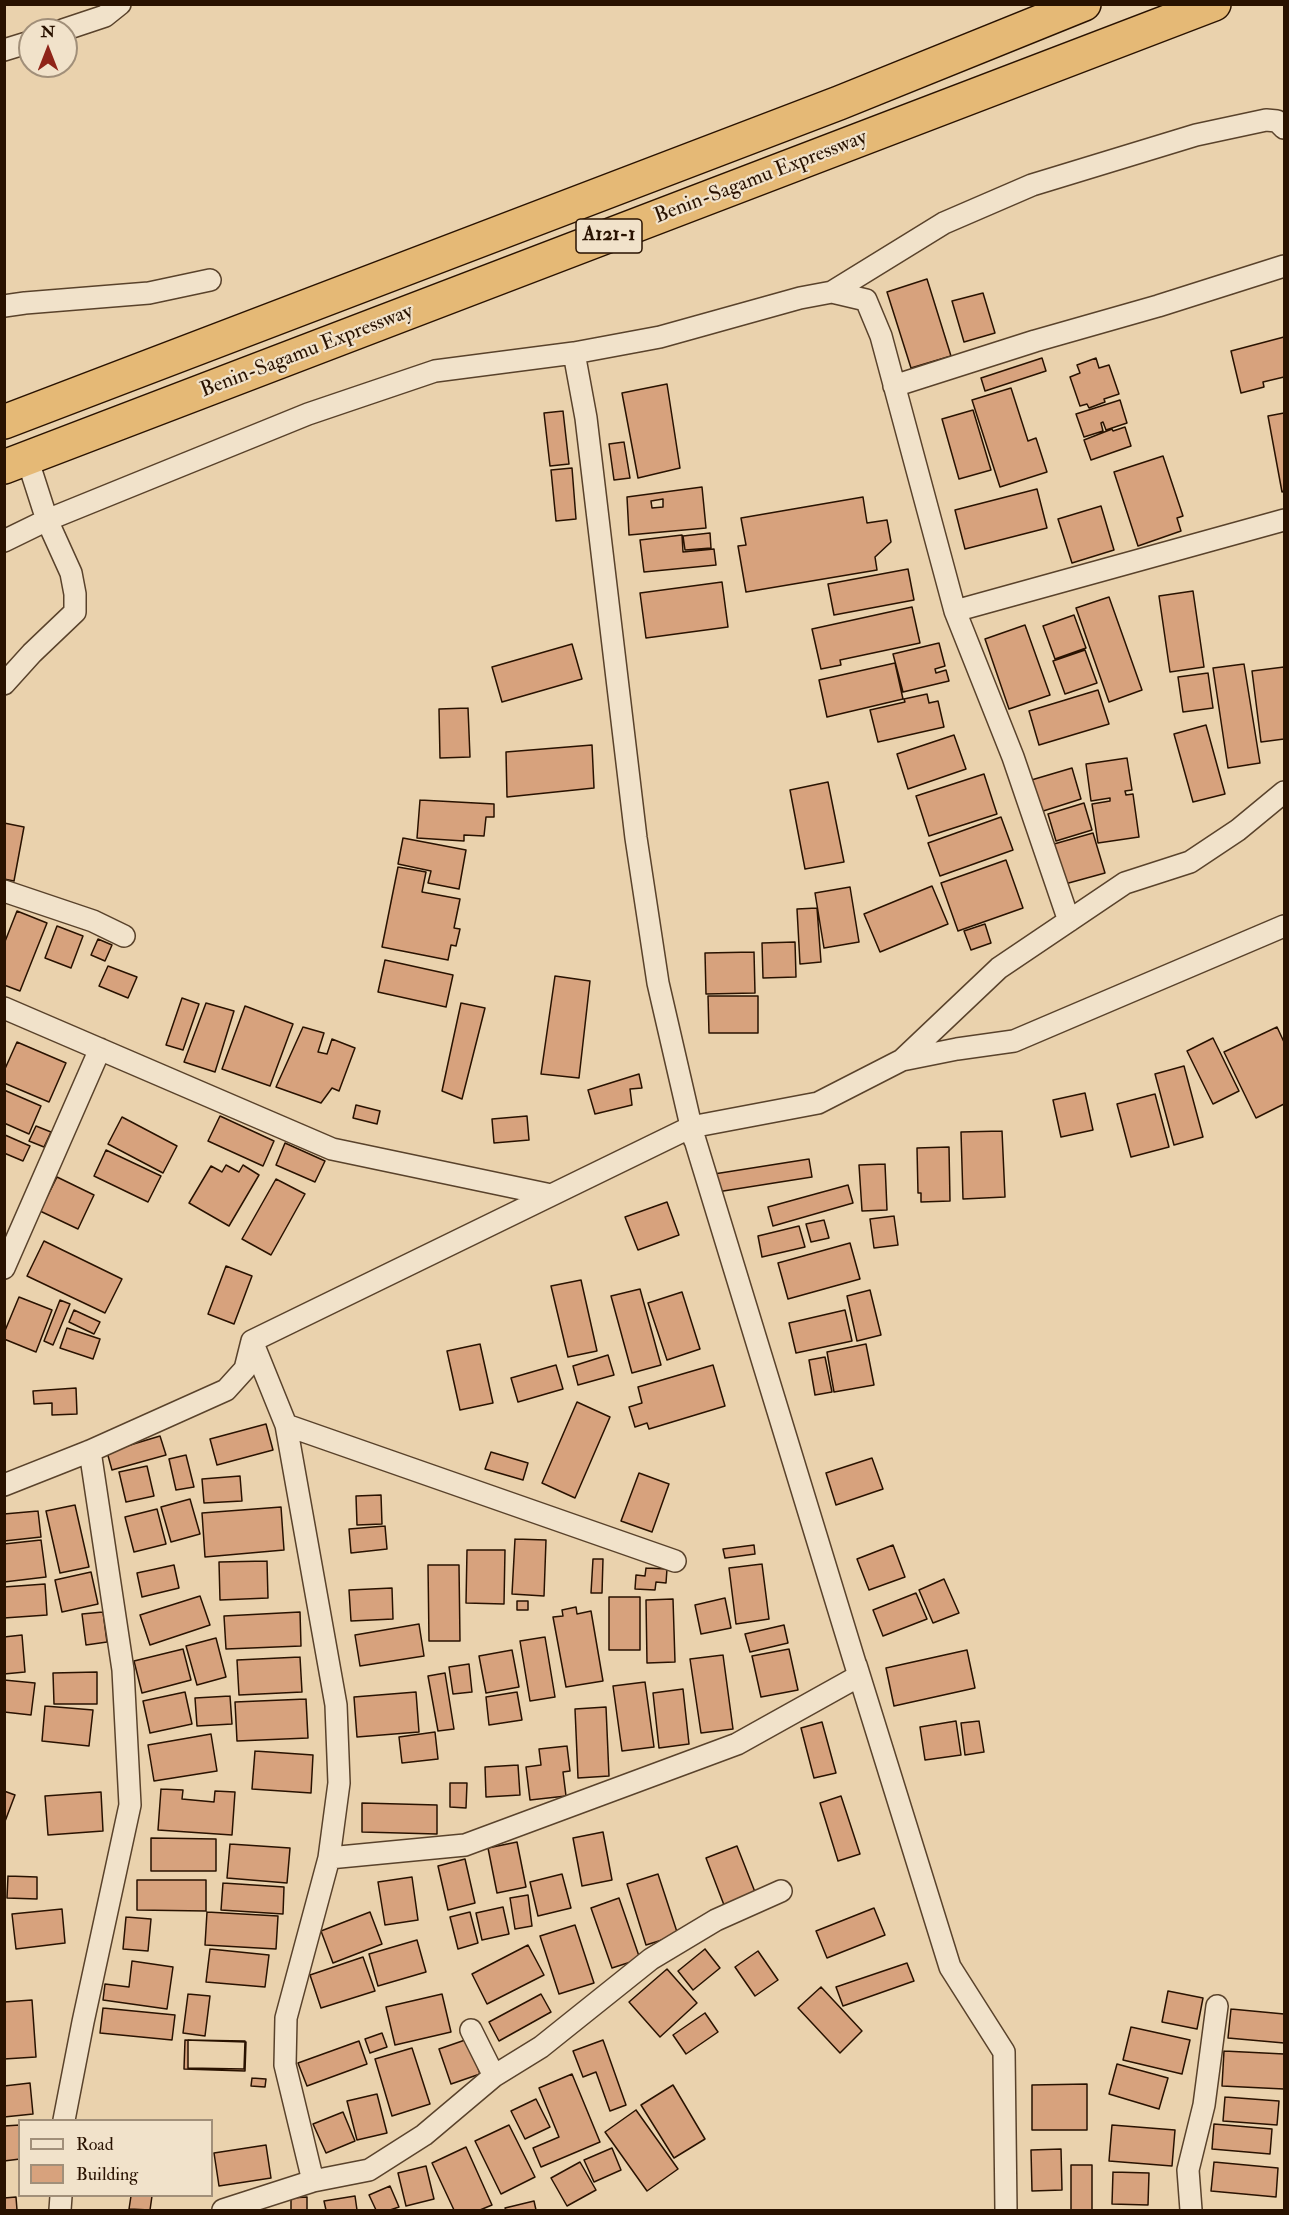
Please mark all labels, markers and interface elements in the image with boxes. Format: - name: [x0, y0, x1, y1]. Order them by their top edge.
- north arrow: [18, 18, 78, 78]
- text: N: [41, 22, 55, 42]
- street label: Benin-Sagamu Expressway: [651, 126, 871, 230]
- road number: A121-1: [576, 219, 642, 253]
- street label: Benin-Sagamu Expressway: [197, 300, 417, 404]
- legend: [18, 2119, 213, 2197]
- text: Road: [76, 2133, 114, 2156]
- text: Building: [76, 2163, 138, 2186]

